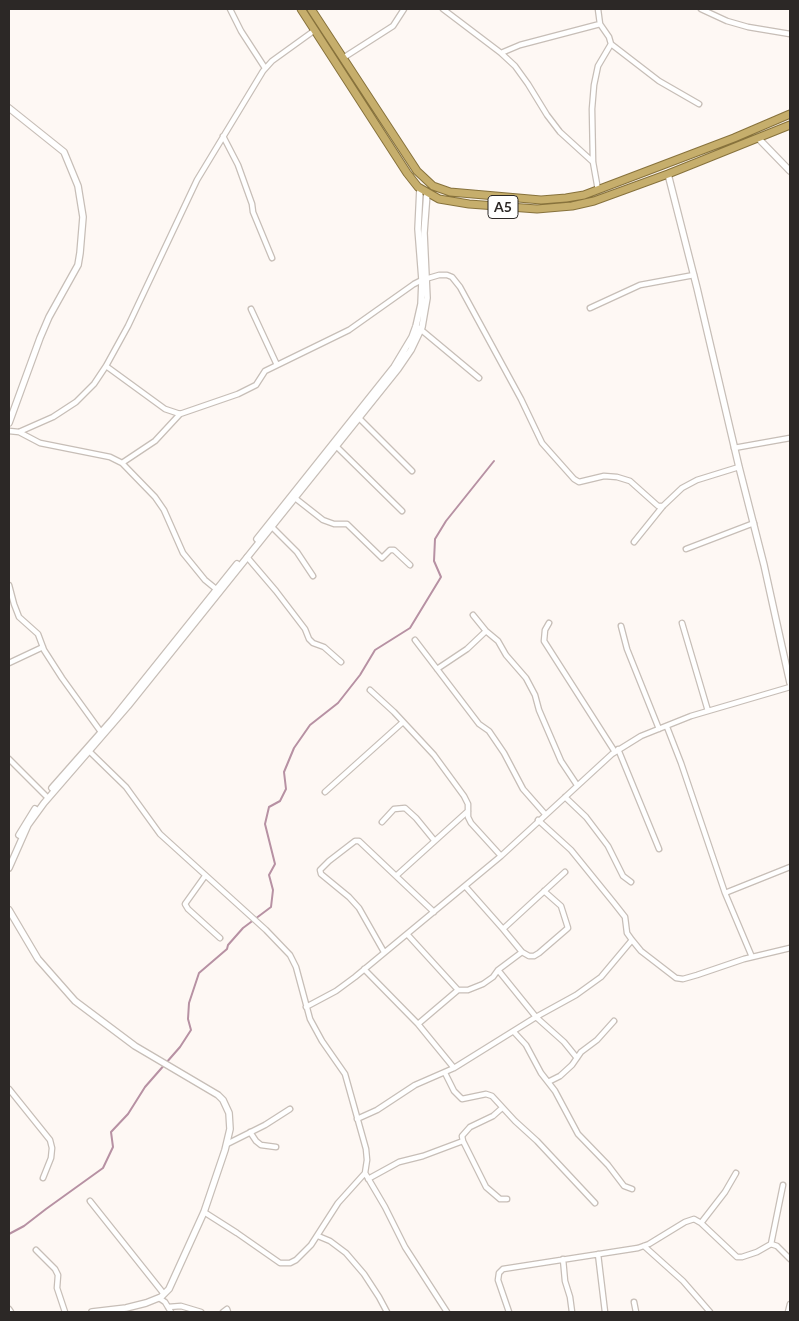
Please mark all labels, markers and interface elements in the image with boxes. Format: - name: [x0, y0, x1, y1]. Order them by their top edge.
- road number: A5: [488, 196, 518, 218]

